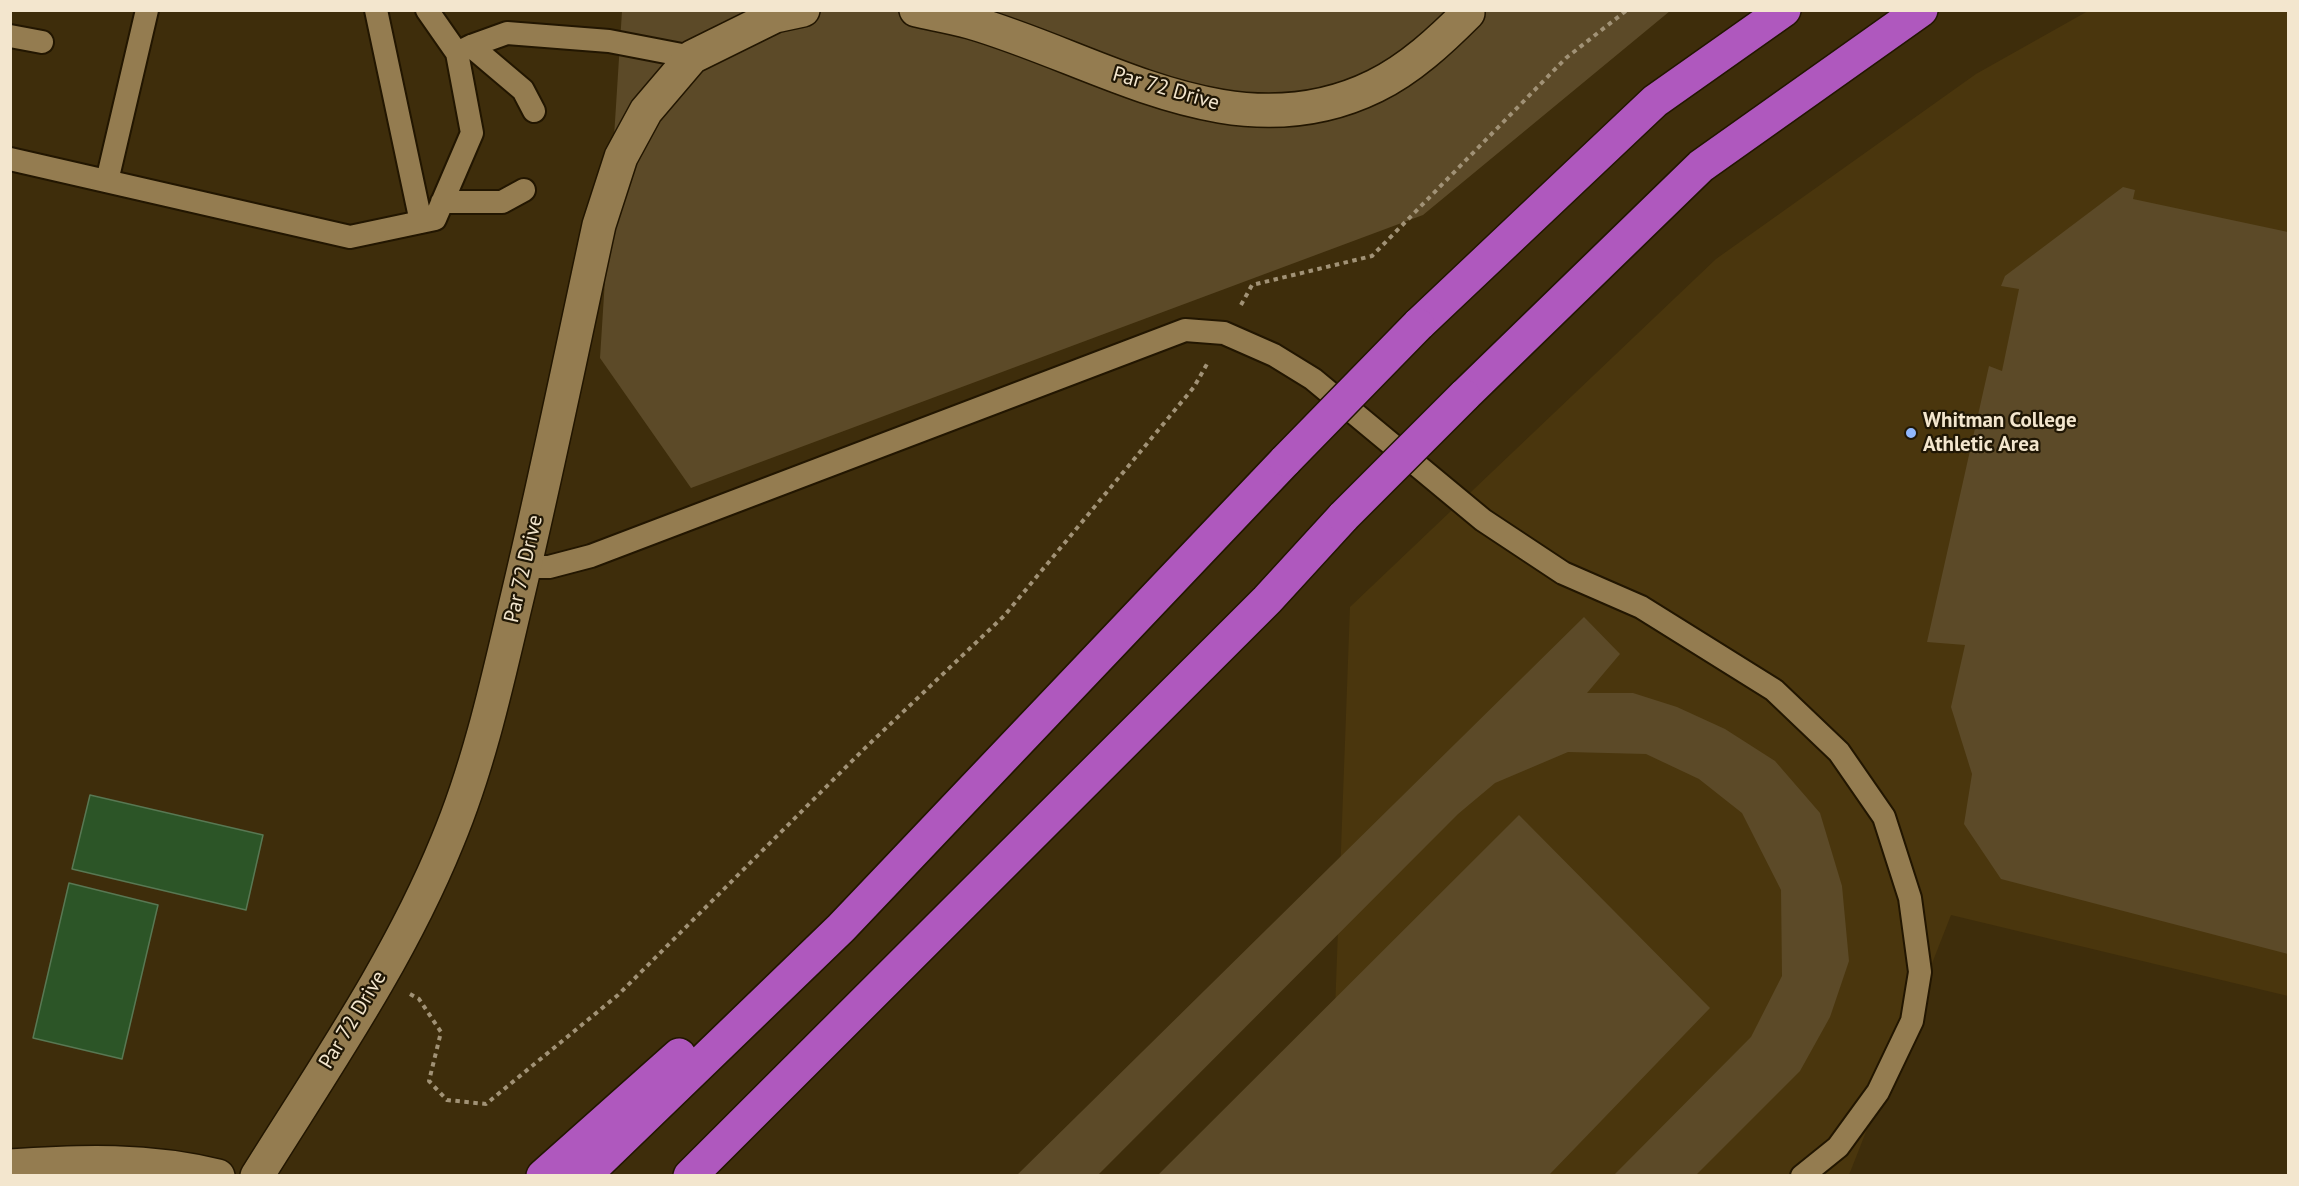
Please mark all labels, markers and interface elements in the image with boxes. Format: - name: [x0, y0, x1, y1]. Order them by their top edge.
- street label: Par 72 Drive: [1110, 62, 1222, 116]
- place label: Whitman College Athletic Area: [1923, 408, 2077, 458]
- marker: Whitman College Athletic Area: [1904, 426, 1918, 440]
- street label: Par 72 Drive: [499, 513, 549, 625]
- street label: Par 72 Drive: [314, 966, 392, 1074]

